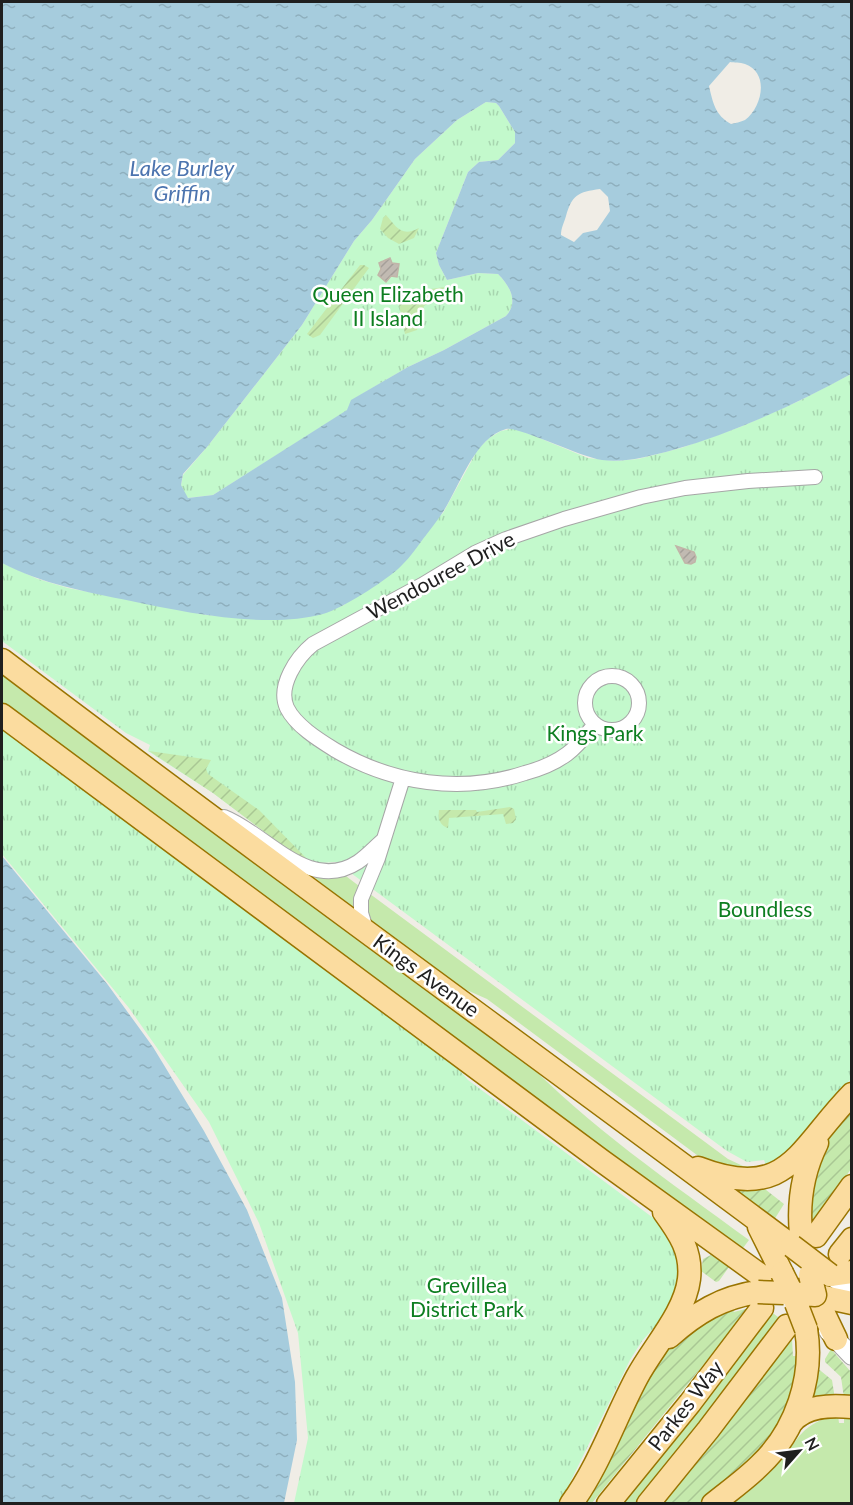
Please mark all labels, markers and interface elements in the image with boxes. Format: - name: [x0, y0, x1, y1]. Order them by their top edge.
- water label: Lake Burley Griffin: [130, 154, 235, 206]
- park label: Queen Elizabeth II Island: [312, 281, 464, 330]
- street label: Wendouree Drive: [362, 525, 518, 624]
- park label: Kings Park: [546, 720, 644, 745]
- park label: Boundless: [718, 896, 812, 921]
- street label: Kings Avenue: [369, 928, 485, 1022]
- park label: Grevillea District Park: [410, 1272, 524, 1321]
- street label: Parkes Way: [642, 1355, 728, 1455]
- north arrow: [769, 1421, 829, 1481]
- text: N: [801, 1434, 824, 1454]

